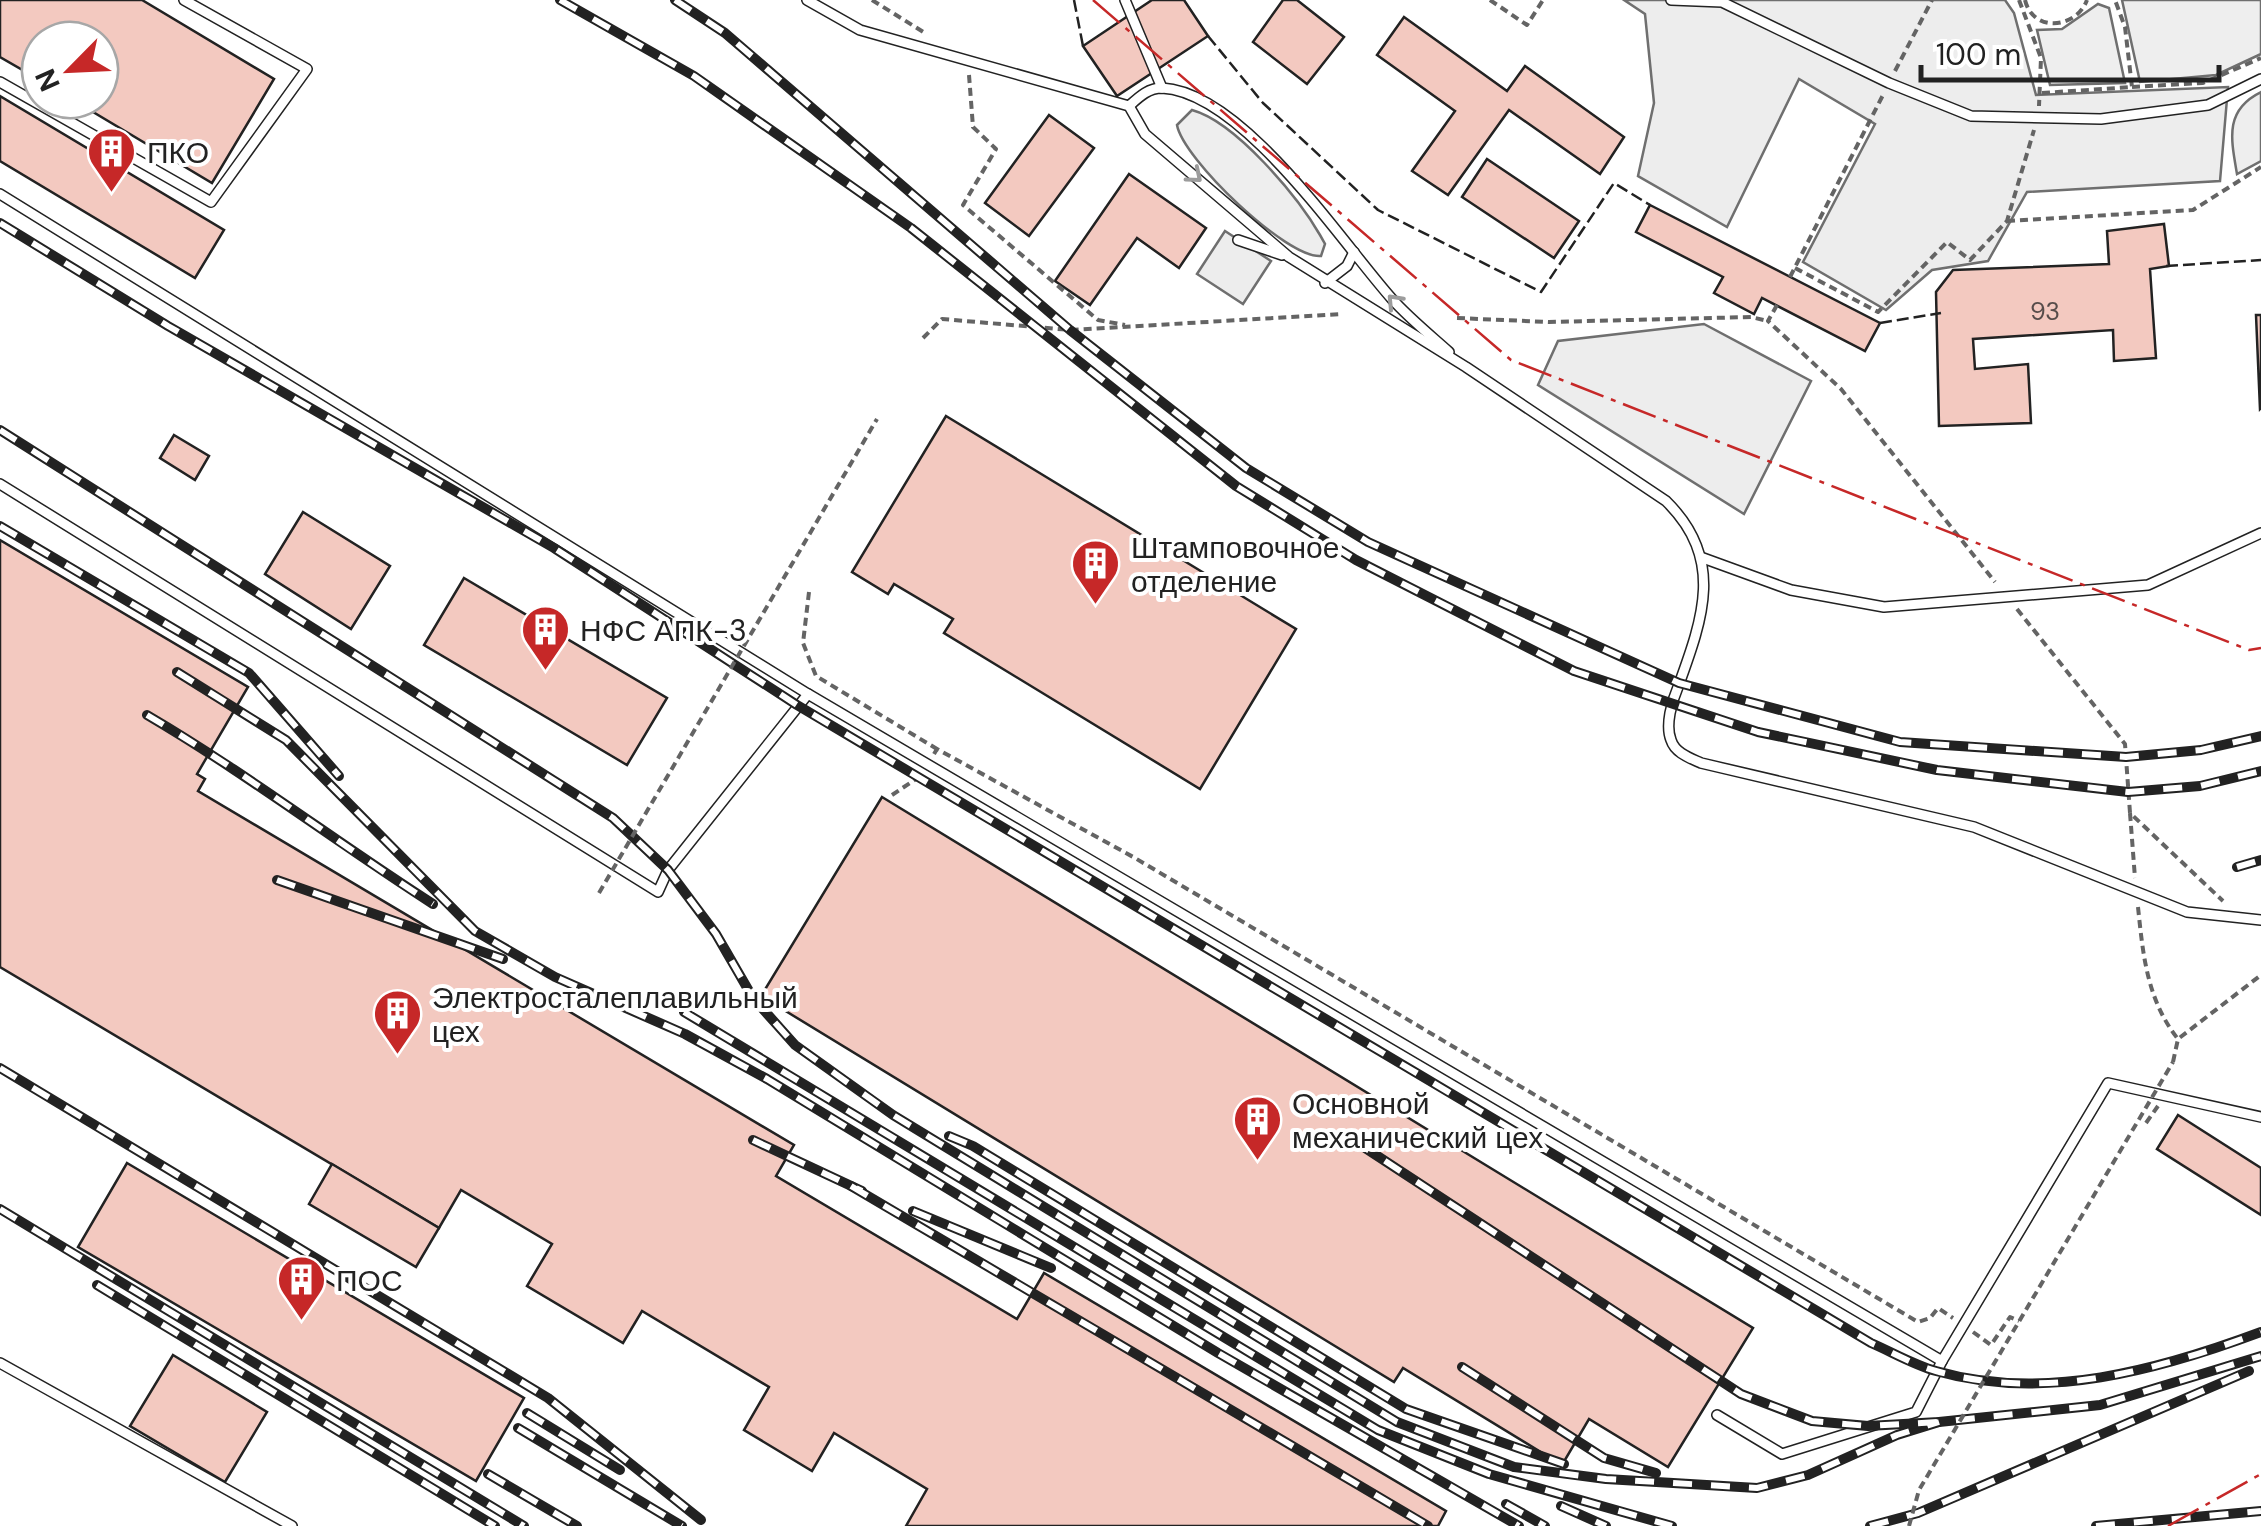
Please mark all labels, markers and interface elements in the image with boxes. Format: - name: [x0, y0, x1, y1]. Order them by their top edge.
- north arrow: [20, 20, 120, 120]
- scale bar: [1921, 20, 2218, 82]
- text: 100 m: [1936, 35, 2021, 74]
- text: N: [27, 63, 69, 97]
- building icon: ПКО: [86, 126, 138, 194]
- place label: ПКО: [147, 133, 209, 172]
- one-way arrow: [1183, 165, 1201, 183]
- one-way arrow: [1388, 294, 1406, 312]
- house number: 93: [2030, 295, 2060, 328]
- place label: Штамповочное отделение: [1131, 528, 1339, 601]
- building icon: Штамповочное отделение: [1070, 538, 1122, 606]
- building icon: НФС АПК-3: [519, 604, 571, 672]
- place label: НФС АПК-3: [580, 611, 747, 650]
- place label: Электросталеплавильный цех: [432, 978, 798, 1051]
- building icon: Электросталеплавильный цех: [371, 988, 423, 1056]
- place label: Основной механический цех: [1292, 1084, 1543, 1157]
- building icon: Основной механический цех: [1231, 1094, 1283, 1162]
- building icon: ПОС: [275, 1254, 327, 1322]
- place label: ПОС: [336, 1261, 403, 1300]

